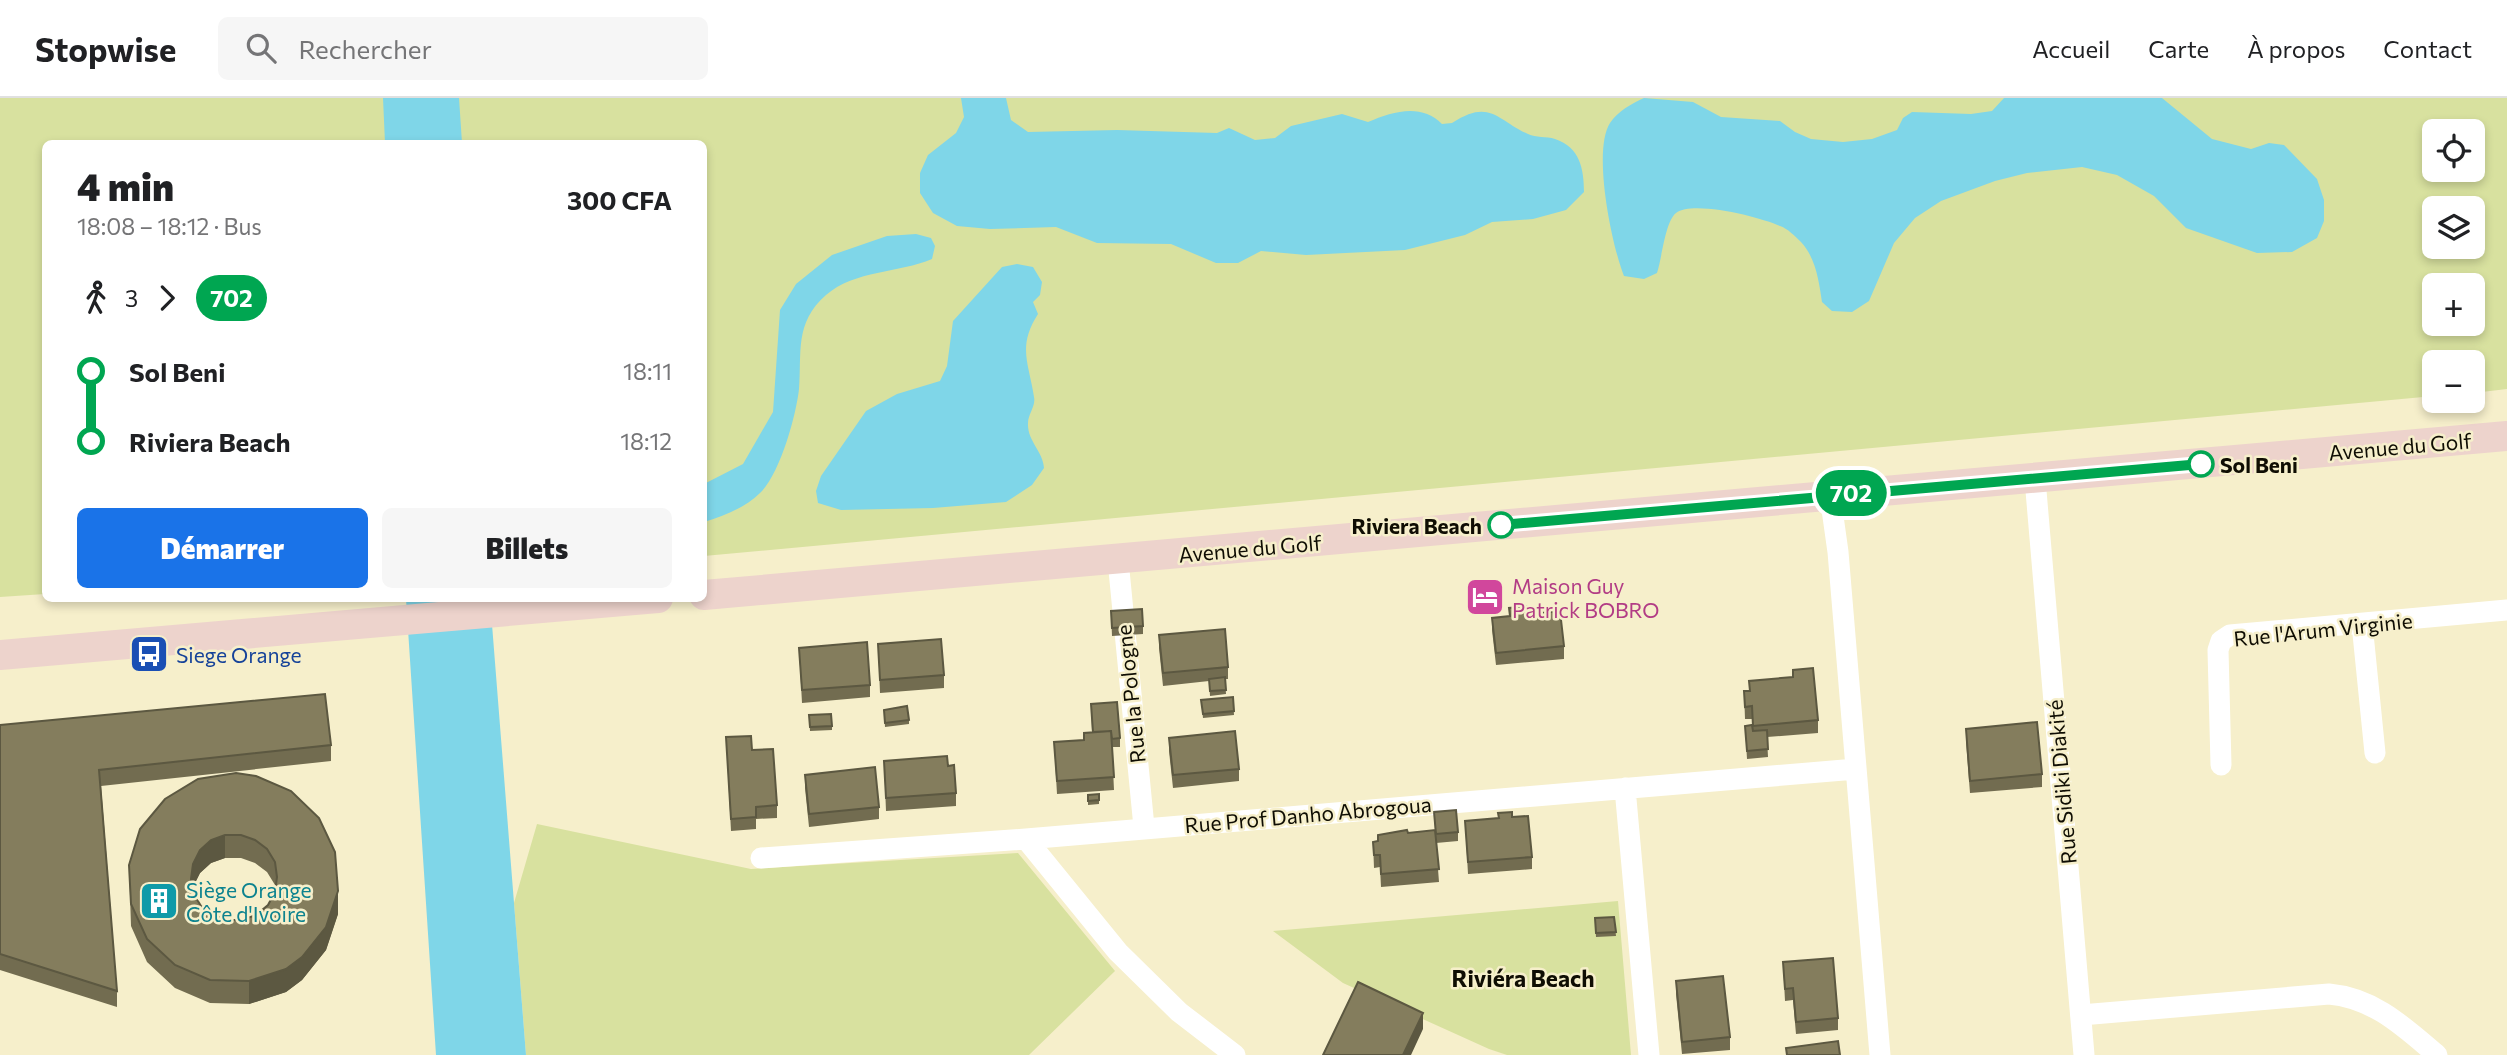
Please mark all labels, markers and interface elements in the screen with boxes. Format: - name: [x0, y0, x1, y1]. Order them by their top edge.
- search box: [218, 17, 708, 80]
- text: Stopwise: [35, 28, 176, 69]
- icon: search: [242, 29, 280, 67]
- text: Rechercher: [298, 33, 432, 64]
- text: Accueil: [2032, 34, 2110, 63]
- text: Carte: [2148, 34, 2209, 63]
- text: À propos: [2247, 34, 2345, 63]
- text: Contact: [2383, 34, 2472, 63]
- map controls: [2422, 119, 2485, 413]
- button: locate: [2422, 119, 2485, 182]
- text: 4 min: [77, 162, 174, 209]
- text: 300 CFA: [567, 184, 672, 215]
- button: layers: [2422, 196, 2485, 259]
- text: 18:08 – 18:12 · Bus: [77, 212, 262, 240]
- button: +: [2422, 273, 2485, 336]
- icon: walk: [77, 279, 115, 317]
- icon: forward: [148, 279, 186, 317]
- text: 702: [210, 283, 253, 312]
- text: 3: [125, 284, 138, 312]
- button: −: [2422, 350, 2485, 413]
- text: Sol Beni: [129, 356, 225, 387]
- text: 18:11: [623, 357, 672, 385]
- text: Riviera Beach: [129, 426, 291, 457]
- text: 18:12: [620, 427, 672, 455]
- street label: Avenue du Golf: [2327, 427, 2473, 465]
- marker: Sol Beni: [2188, 451, 2214, 477]
- place label: Sol Beni: [2220, 452, 2298, 477]
- line badge: 702: [1811, 470, 1891, 516]
- text: 702: [1830, 478, 1872, 507]
- button: Démarrer: [77, 508, 368, 588]
- button: Billets: [382, 508, 672, 588]
- marker: Riviera Beach: [1488, 512, 1514, 538]
- place label: Riviera Beach: [1351, 513, 1482, 538]
- street label: Avenue du Golf: [1177, 529, 1323, 567]
- place label: Maison Guy Patrick BOBRO: [1512, 573, 1660, 622]
- hotel icon: Maison Guy Patrick BOBRO: [1464, 576, 1506, 618]
- street label: Rue l'Arum Virginie: [2232, 607, 2414, 651]
- street label: Rue la Pologne: [1110, 624, 1150, 764]
- bus stop icon: Siege Orange: [128, 633, 170, 675]
- place label: Siege Orange: [176, 642, 302, 667]
- street label: Rue Sidiki Diakité: [2041, 699, 2081, 865]
- street label: Rue Prof Danho Abrogoua: [1184, 791, 1432, 837]
- place label: Siège Orange Côte d'Ivoire: [186, 877, 312, 926]
- building icon: Siège Orange Côte d'Ivoire: [138, 880, 180, 922]
- district label: Riviéra Beach: [1451, 964, 1595, 992]

